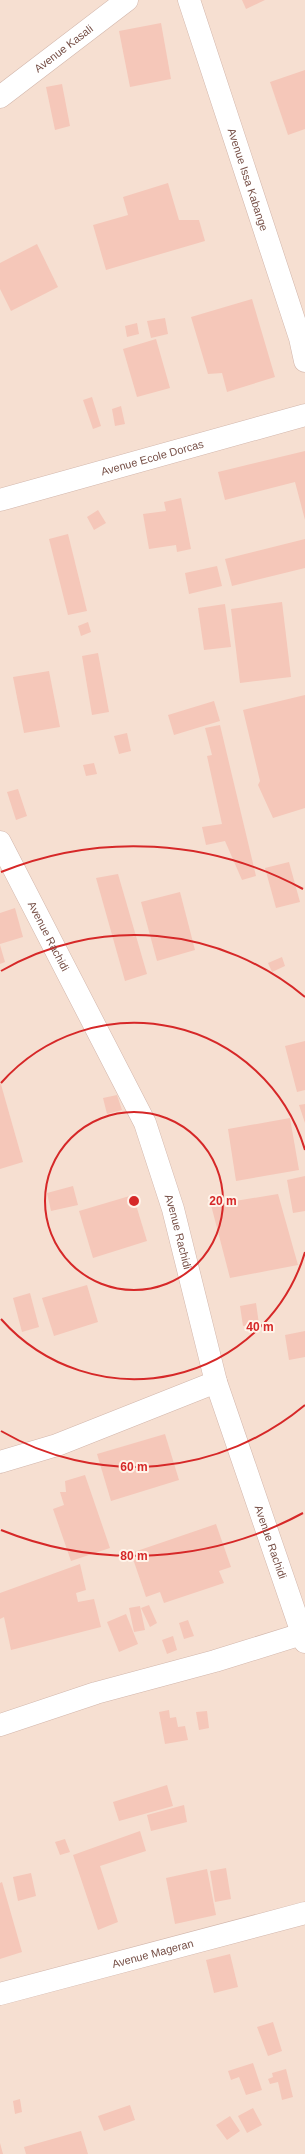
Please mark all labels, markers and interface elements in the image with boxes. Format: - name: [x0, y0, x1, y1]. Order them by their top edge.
- street label: Avenue Kasali: [32, 22, 95, 75]
- street label: Avenue Issa Kabange: [225, 127, 270, 233]
- street label: Avenue Ecole Dorcas: [100, 437, 205, 478]
- street label: Avenue Rachidi: [26, 899, 72, 973]
- street label: Avenue Rachidi: [163, 1193, 194, 1270]
- centre of rings: [127, 1194, 141, 1208]
- text: 20 m: [209, 1194, 237, 1208]
- text: 40 m: [246, 1320, 274, 1334]
- text: 60 m: [120, 1460, 148, 1474]
- street label: Avenue Rachidi: [253, 1504, 289, 1580]
- text: 80 m: [120, 1549, 148, 1563]
- street label: Avenue Mageran: [111, 1937, 195, 1970]

